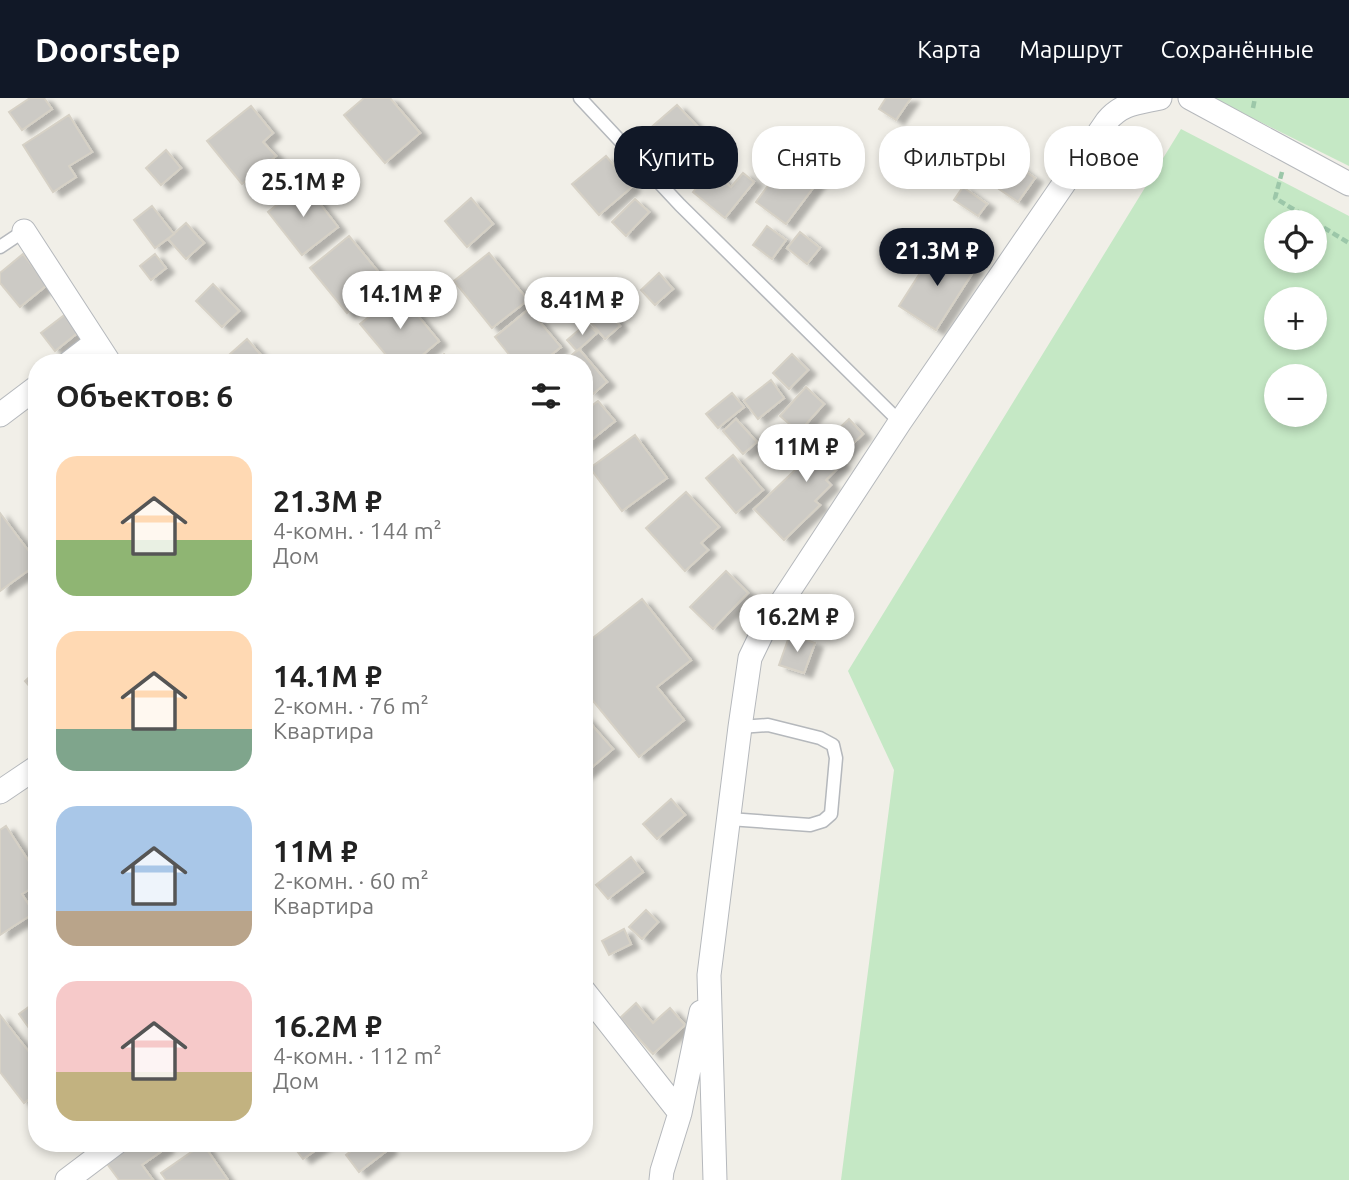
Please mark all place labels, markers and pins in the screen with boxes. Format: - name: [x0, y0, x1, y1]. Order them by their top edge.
- pin: 25.1M ₽: [238, 159, 368, 219]
- pin: 21.3M ₽: [872, 228, 1002, 288]
- pin: 14.1M ₽: [335, 272, 465, 331]
- pin: 8.41M ₽: [517, 278, 647, 337]
- pin: 11M ₽: [757, 424, 855, 484]
- pin: 16.2M ₽: [732, 594, 862, 654]

